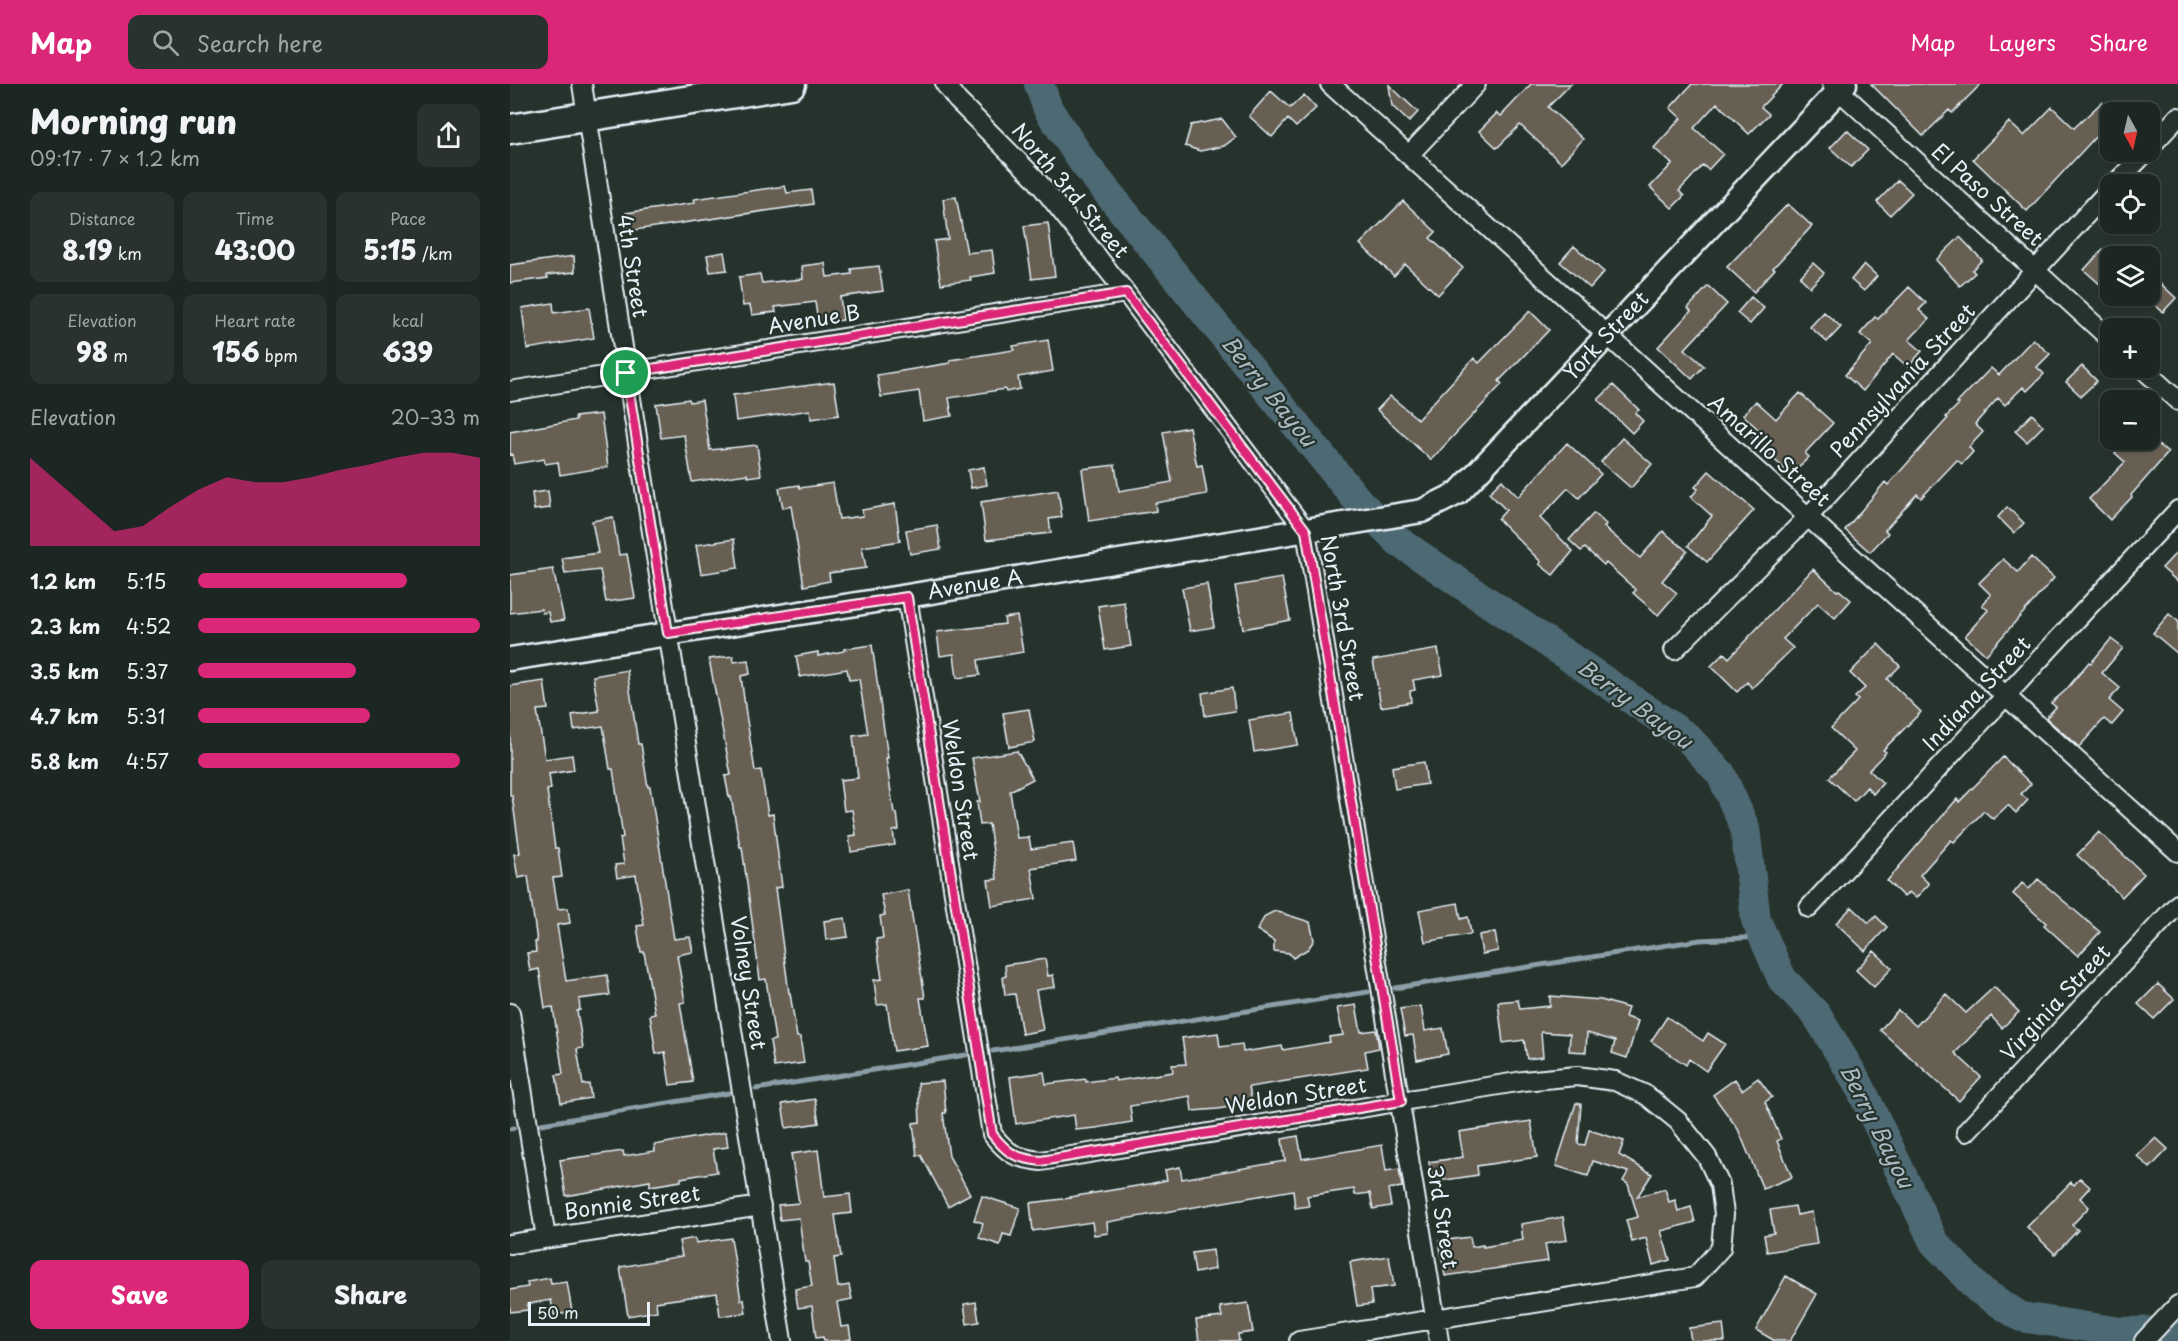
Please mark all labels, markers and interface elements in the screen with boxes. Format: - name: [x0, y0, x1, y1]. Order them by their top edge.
- search box: [128, 15, 548, 69]
- text: Map: [30, 21, 92, 64]
- icon: search: [149, 26, 182, 59]
- text: Search here: [197, 26, 323, 59]
- text: Map: [1911, 26, 1955, 58]
- text: Layers: [1988, 26, 2056, 58]
- text: Share: [2089, 26, 2148, 58]
- text: Morning run: [30, 95, 237, 145]
- north arrow: [2100, 102, 2160, 162]
- map controls: [2100, 102, 2160, 450]
- button: share: [417, 104, 480, 167]
- street label: North 3rd Street: [1005, 115, 1138, 264]
- street label: El Paso Street: [1925, 135, 2051, 252]
- text: 09:17 · 7 × 1.2 km: [30, 143, 200, 173]
- button: locate: [2100, 174, 2160, 234]
- text: Distance: [68, 206, 136, 230]
- text: Time: [236, 206, 274, 230]
- text: Pace: [390, 206, 426, 230]
- street label: 4th Street: [610, 212, 658, 320]
- text: 8.19: [62, 230, 113, 269]
- text: 43:00: [215, 230, 295, 269]
- text: 5:15: [363, 230, 417, 269]
- text: km: [113, 241, 142, 265]
- text: /km: [417, 241, 453, 265]
- button: layers: [2100, 246, 2160, 306]
- street label: York Street: [1554, 283, 1655, 387]
- street label: Avenue B: [765, 295, 862, 341]
- street label: Pennsylvania Street: [1821, 295, 1982, 464]
- text: Elevation: [67, 308, 137, 332]
- text: Heart rate: [215, 308, 295, 332]
- text: kcal: [392, 308, 424, 332]
- button: +: [2100, 318, 2160, 378]
- water label: Berry Bayou: [1215, 327, 1327, 455]
- text: 98: [76, 332, 108, 371]
- text: 156: [212, 332, 260, 371]
- text: 639: [383, 332, 433, 371]
- text: m: [108, 343, 128, 367]
- text: bpm: [260, 343, 298, 367]
- pin: [600, 347, 651, 398]
- icon: arrive: [609, 356, 642, 389]
- street label: Amarillo Street: [1702, 386, 1839, 513]
- button: −: [2100, 390, 2160, 450]
- text: Elevation: [30, 402, 116, 432]
- text: 20–33 m: [391, 402, 480, 432]
- street label: North 3rd Street: [1314, 532, 1374, 703]
- street label: Avenue A: [925, 559, 1025, 606]
- text: 1.2 km: [30, 566, 96, 596]
- text: 5:15: [126, 566, 166, 596]
- text: 2.3 km: [30, 611, 100, 641]
- text: 4:52: [126, 611, 171, 641]
- street label: Indiana Street: [1914, 628, 2037, 757]
- water label: Berry Bayou: [1572, 650, 1702, 757]
- text: 3.5 km: [30, 656, 99, 686]
- text: 5:37: [126, 656, 168, 686]
- text: 4.7 km: [30, 701, 99, 731]
- text: 5:31: [126, 701, 166, 731]
- street label: Weldon Street: [935, 717, 989, 862]
- text: 5.8 km: [30, 746, 99, 776]
- text: 4:57: [126, 746, 169, 776]
- street label: Volney Street: [724, 914, 776, 1052]
- street label: Virginia Street: [1992, 936, 2117, 1067]
- water label: Berry Bayou: [1833, 1058, 1925, 1195]
- street label: Weldon Street: [1223, 1067, 1368, 1121]
- street label: 3rd Street: [1420, 1163, 1468, 1271]
- street label: Bonnie Street: [562, 1176, 702, 1226]
- button: Save: [30, 1260, 249, 1329]
- button: Share: [261, 1260, 480, 1329]
- scale bar: [528, 1299, 650, 1326]
- text: 50 m: [537, 1300, 578, 1324]

